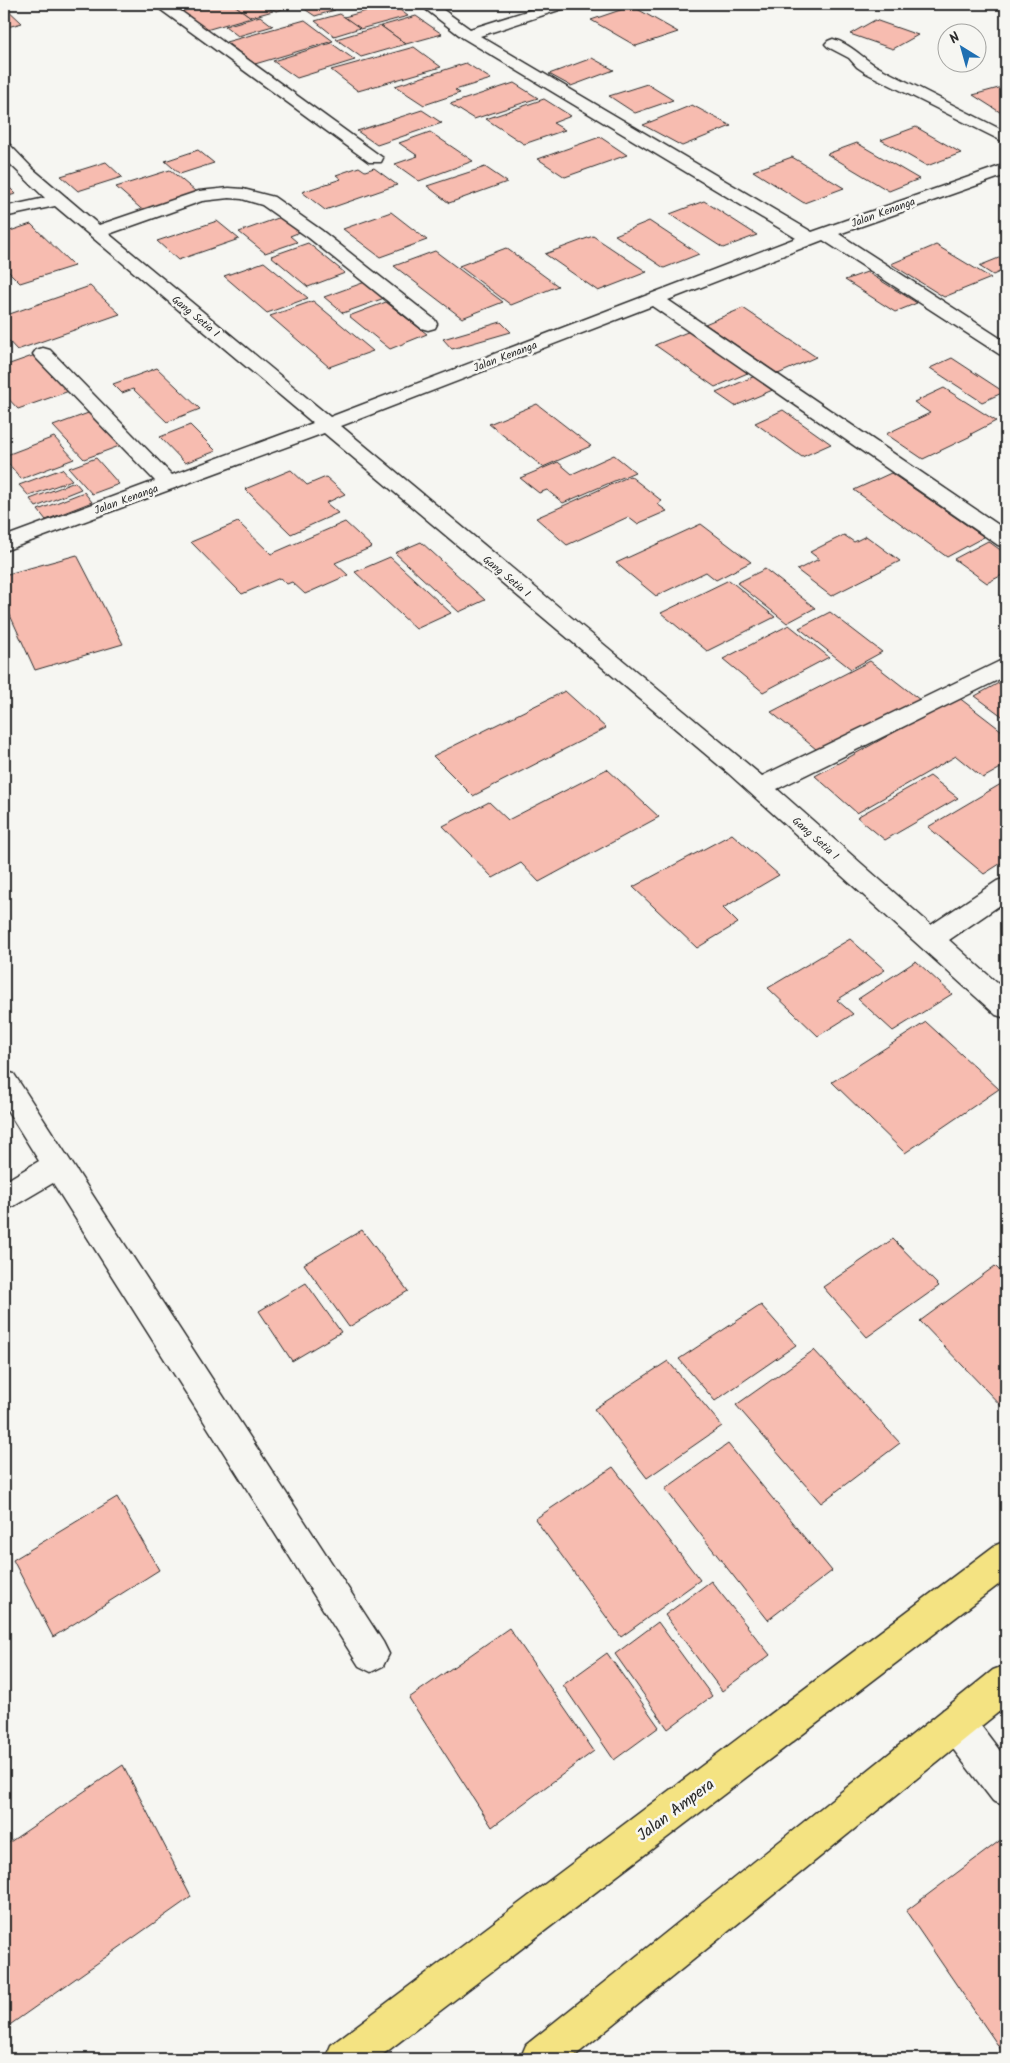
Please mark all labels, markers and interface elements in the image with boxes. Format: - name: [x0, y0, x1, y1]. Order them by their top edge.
- north arrow: [938, 22, 988, 72]
- text: N: [945, 27, 965, 50]
- street label: Jalan Kenanga: [849, 193, 918, 233]
- street label: Gang Setia I: [167, 291, 223, 342]
- street label: Jalan Kenanga: [471, 336, 540, 377]
- street label: Jalan Kenanga: [92, 480, 161, 520]
- street label: Gang Setia I: [478, 551, 534, 602]
- street label: Gang Setia I: [788, 813, 843, 865]
- street label: Jalan Ampera: [632, 1773, 720, 1848]

